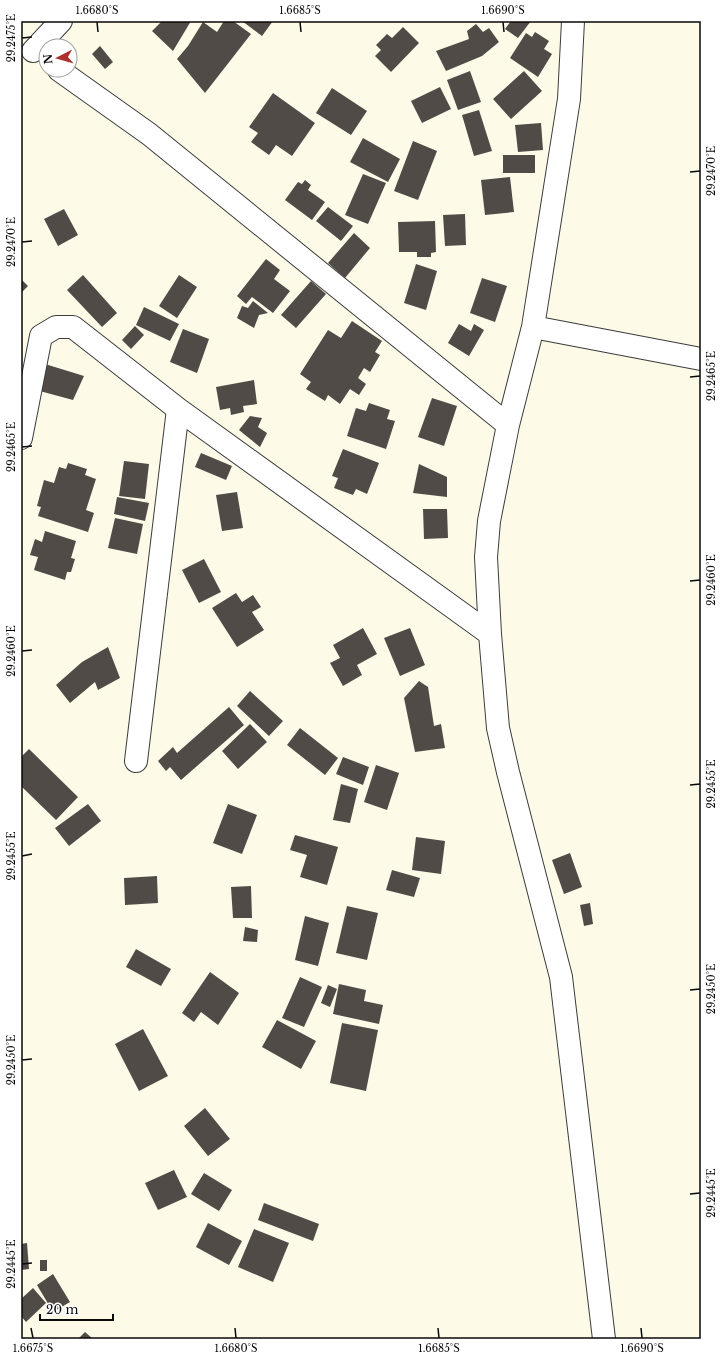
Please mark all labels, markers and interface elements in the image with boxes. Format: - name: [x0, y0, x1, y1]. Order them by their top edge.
- text: 1.6680°S: [76, 4, 118, 17]
- text: 1.6685°S: [279, 4, 321, 17]
- text: 1.6690°S: [481, 4, 525, 17]
- text: 29.2475°E: [5, 14, 18, 62]
- north arrow: [38, 38, 78, 78]
- text: N: [40, 53, 56, 65]
- text: 29.2470°E: [705, 146, 718, 196]
- text: 29.2470°E: [5, 217, 18, 267]
- text: 29.2465°E: [705, 351, 718, 401]
- text: 29.2465°E: [5, 422, 18, 472]
- text: 29.2460°E: [705, 554, 718, 606]
- text: 29.2460°E: [5, 625, 18, 677]
- text: 29.2455°E: [705, 759, 718, 809]
- text: 29.2455°E: [5, 831, 18, 881]
- text: 29.2450°E: [705, 964, 718, 1014]
- text: 29.2450°E: [5, 1035, 18, 1085]
- text: 29.2445°E: [705, 1168, 718, 1218]
- text: 29.2445°E: [5, 1239, 18, 1289]
- scale bar: [40, 1296, 113, 1322]
- text: 20 m: [46, 1302, 78, 1317]
- text: 1.6675°S: [13, 1342, 53, 1355]
- text: 1.6680°S: [215, 1342, 257, 1355]
- text: 1.6685°S: [418, 1342, 460, 1355]
- text: 1.6690°S: [620, 1342, 664, 1355]

